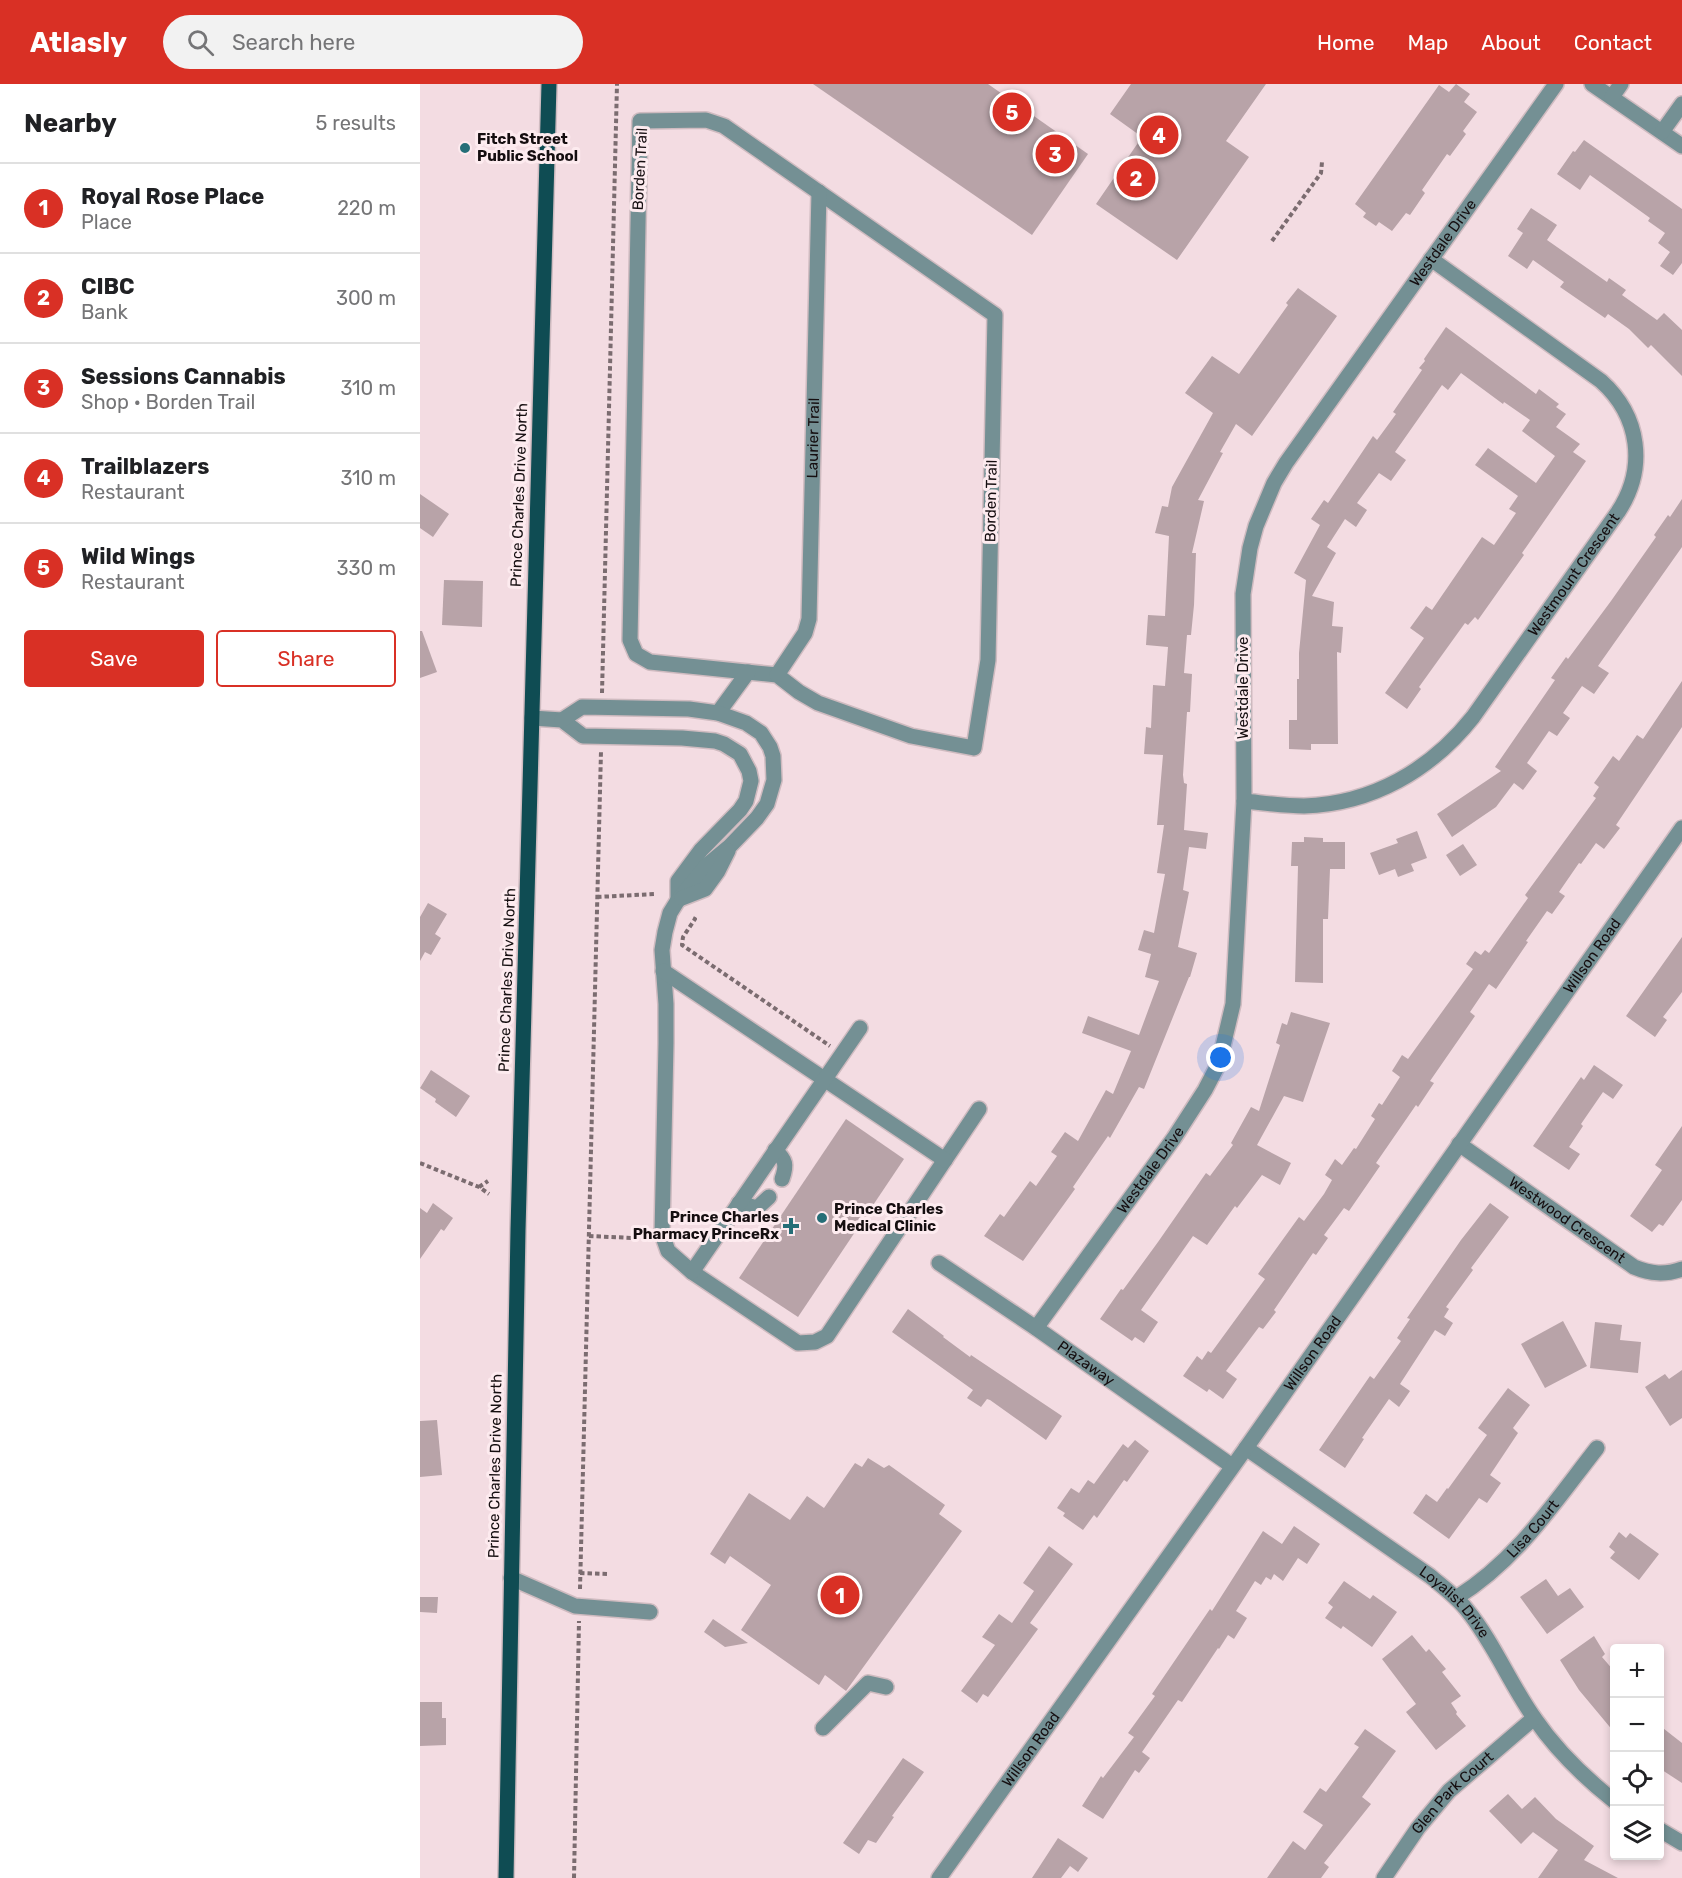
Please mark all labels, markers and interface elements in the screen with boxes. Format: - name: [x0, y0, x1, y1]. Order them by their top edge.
- search box: [163, 15, 583, 69]
- text: Atlasly: [30, 26, 127, 59]
- icon: search: [184, 26, 217, 59]
- text: Search here: [232, 29, 355, 56]
- text: Home: [1317, 30, 1374, 55]
- text: Map: [1407, 30, 1448, 55]
- text: About: [1481, 30, 1541, 55]
- text: Contact: [1574, 30, 1652, 55]
- pin: 5: [992, 90, 1032, 135]
- text: Nearby: [24, 108, 117, 139]
- text: 5 results: [315, 111, 396, 135]
- pin: 4: [1140, 112, 1178, 158]
- street label: Borden Trail: [629, 127, 651, 211]
- place label: Fitch Street Public School: [477, 130, 578, 165]
- pin: 3: [1036, 132, 1074, 176]
- marker: Fitch Street Public School: [458, 141, 472, 155]
- pin: 2: [1116, 156, 1156, 200]
- text: Royal Rose Place: [81, 183, 264, 210]
- text: 1: [39, 196, 48, 220]
- text: 220 m: [337, 196, 396, 220]
- street label: Westdale Drive: [1406, 196, 1480, 290]
- text: Place: [81, 210, 132, 234]
- text: CIBC: [81, 273, 135, 300]
- text: 2: [37, 286, 50, 310]
- text: 300 m: [336, 286, 396, 310]
- text: Bank: [81, 300, 128, 324]
- text: Sessions Cannabis: [81, 363, 286, 390]
- text: 3: [37, 376, 50, 400]
- text: 310 m: [340, 376, 396, 400]
- text: Shop · Borden Trail: [81, 390, 255, 414]
- street label: Laurier Trail: [803, 397, 823, 479]
- street label: Prince Charles Drive North: [507, 403, 531, 587]
- text: Trailblazers: [81, 453, 210, 480]
- street label: Borden Trail: [981, 460, 1001, 542]
- text: 4: [37, 466, 50, 490]
- text: 310 m: [340, 466, 396, 490]
- text: Restaurant: [81, 480, 185, 504]
- street label: Westmount Crescent: [1524, 509, 1623, 639]
- text: Wild Wings: [81, 543, 195, 570]
- text: 5: [37, 556, 50, 580]
- text: 330 m: [337, 556, 396, 580]
- text: Restaurant: [81, 570, 185, 594]
- button: Save: [24, 630, 204, 687]
- button: Share: [216, 630, 396, 687]
- street label: Westdale Drive: [1234, 637, 1252, 739]
- street label: Prince Charles Drive North: [495, 888, 519, 1072]
- street label: Willson Road: [1560, 915, 1625, 997]
- your location: [1206, 1043, 1235, 1072]
- street label: Westdale Drive: [1113, 1123, 1188, 1217]
- street label: Westwood Crescent: [1505, 1173, 1629, 1267]
- place label: Prince Charles Medical Clinic: [834, 1200, 943, 1235]
- place label: Prince Charles Pharmacy PrinceRx: [633, 1208, 779, 1243]
- marker: Prince Charles Medical Clinic: [815, 1211, 829, 1225]
- marker: Prince Charles Pharmacy PrinceRx: [784, 1219, 798, 1233]
- street label: Willson Road: [1280, 1312, 1345, 1394]
- street label: Plazaway: [1054, 1337, 1118, 1390]
- street label: Prince Charles Drive North: [484, 1374, 506, 1558]
- street label: Lisa Court: [1503, 1496, 1563, 1562]
- street label: Loyalist Drive: [1416, 1562, 1493, 1641]
- pin: 1: [820, 1572, 860, 1618]
- map controls: [1610, 1644, 1664, 1860]
- button: +: [1610, 1644, 1664, 1698]
- button: −: [1610, 1698, 1664, 1752]
- street label: Willson Road: [998, 1709, 1064, 1790]
- street label: Glen Park Court: [1408, 1748, 1497, 1838]
- button: locate: [1610, 1752, 1664, 1806]
- button: layers: [1610, 1806, 1664, 1860]

